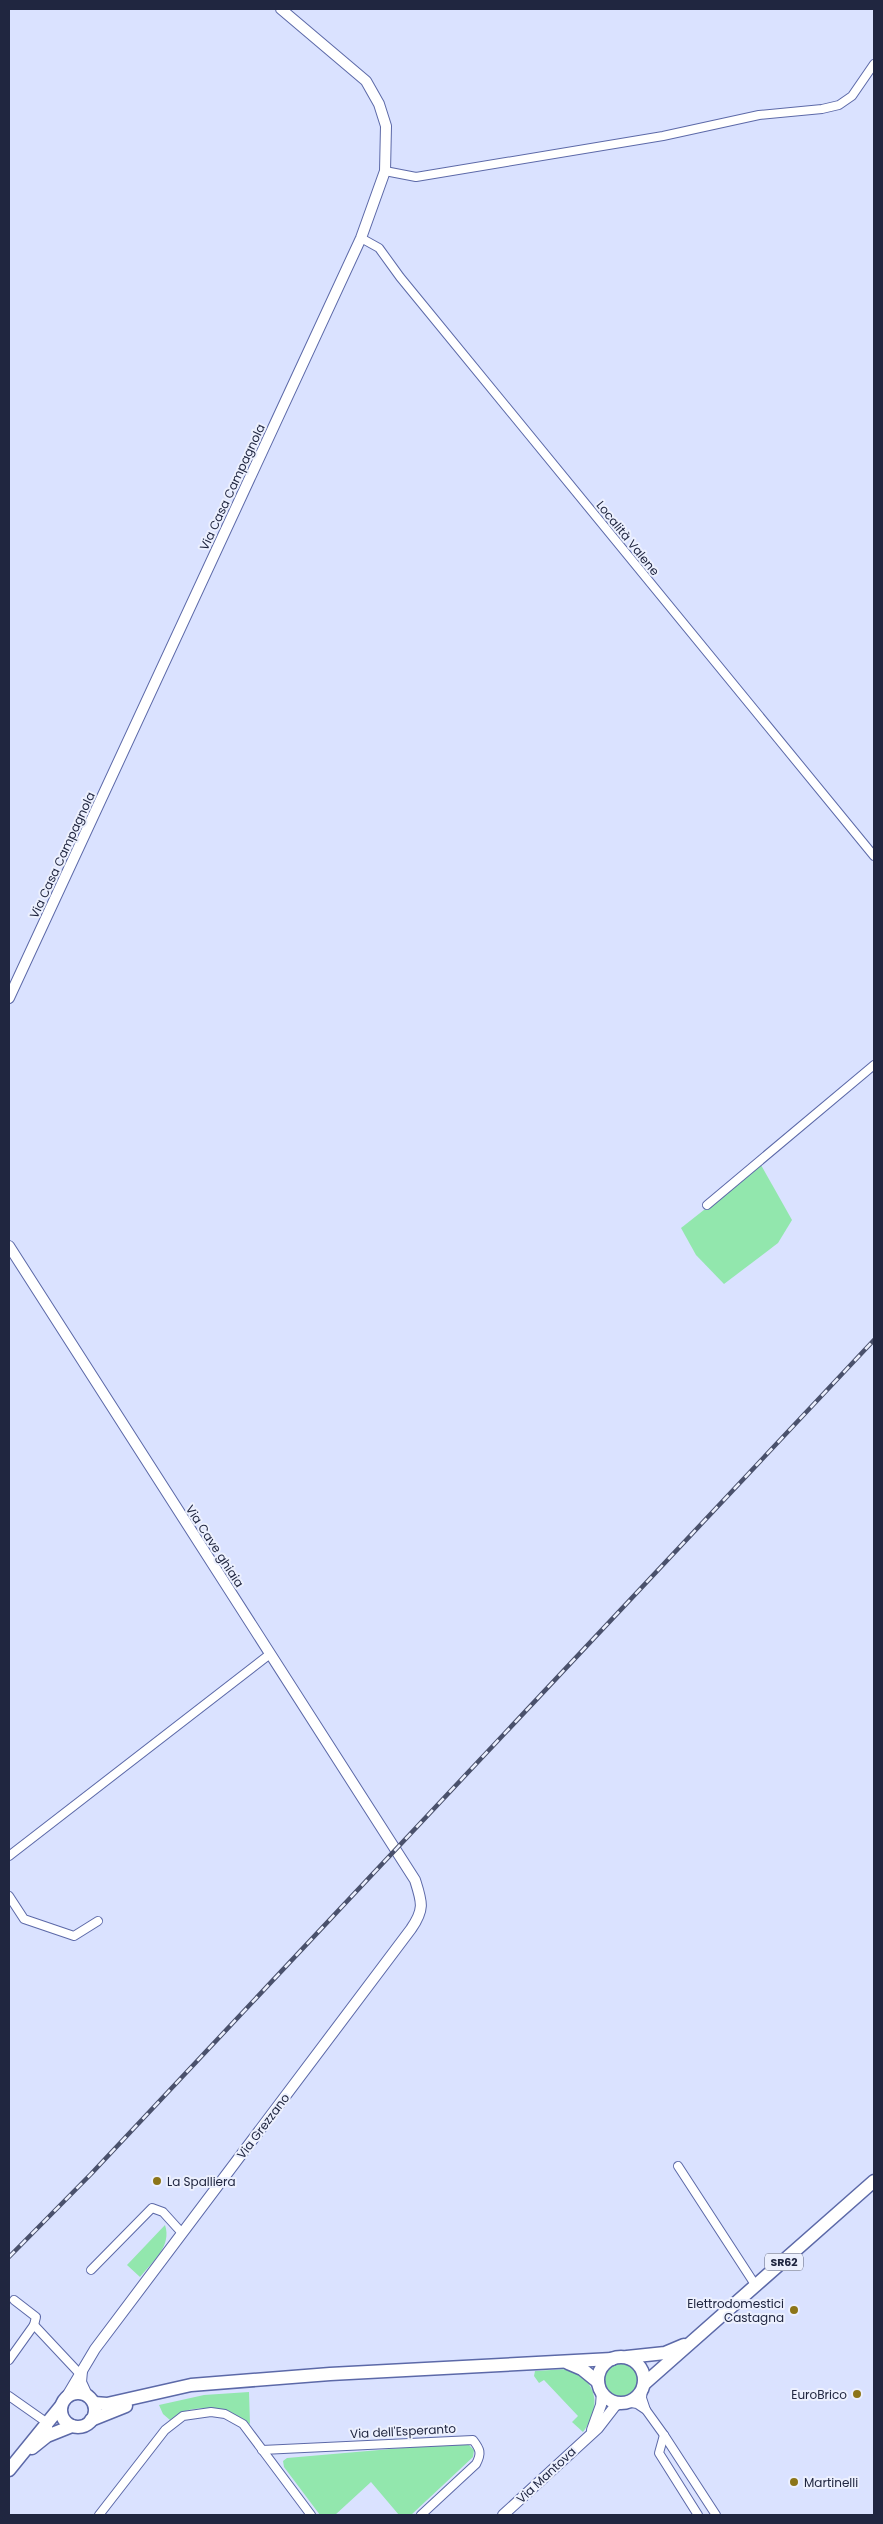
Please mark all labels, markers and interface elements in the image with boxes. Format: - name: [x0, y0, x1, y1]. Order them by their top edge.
- street label: Via Casa Campagnola: [195, 421, 269, 553]
- street label: Località Valene: [593, 497, 663, 579]
- street label: Via Casa Campagnola: [25, 789, 99, 921]
- street label: Via Cave ghiaia: [182, 1502, 248, 1590]
- street label: Via Grezzano: [233, 2089, 293, 2162]
- place label: La Spalliera: [167, 2173, 236, 2190]
- marker: La Spalliera: [151, 2175, 163, 2187]
- road number: SR62: [765, 2254, 803, 2270]
- place label: Elettrodomestici Castagna: [687, 2295, 784, 2326]
- marker: Elettrodomestici Castagna: [788, 2304, 800, 2316]
- place label: EuroBrico: [791, 2386, 847, 2403]
- marker: EuroBrico: [851, 2388, 863, 2400]
- street label: Via dell'Esperanto: [350, 2420, 457, 2442]
- street label: Via Mantova: [513, 2443, 579, 2507]
- place label: Martinelli: [804, 2474, 858, 2491]
- marker: Martinelli: [788, 2476, 800, 2488]

